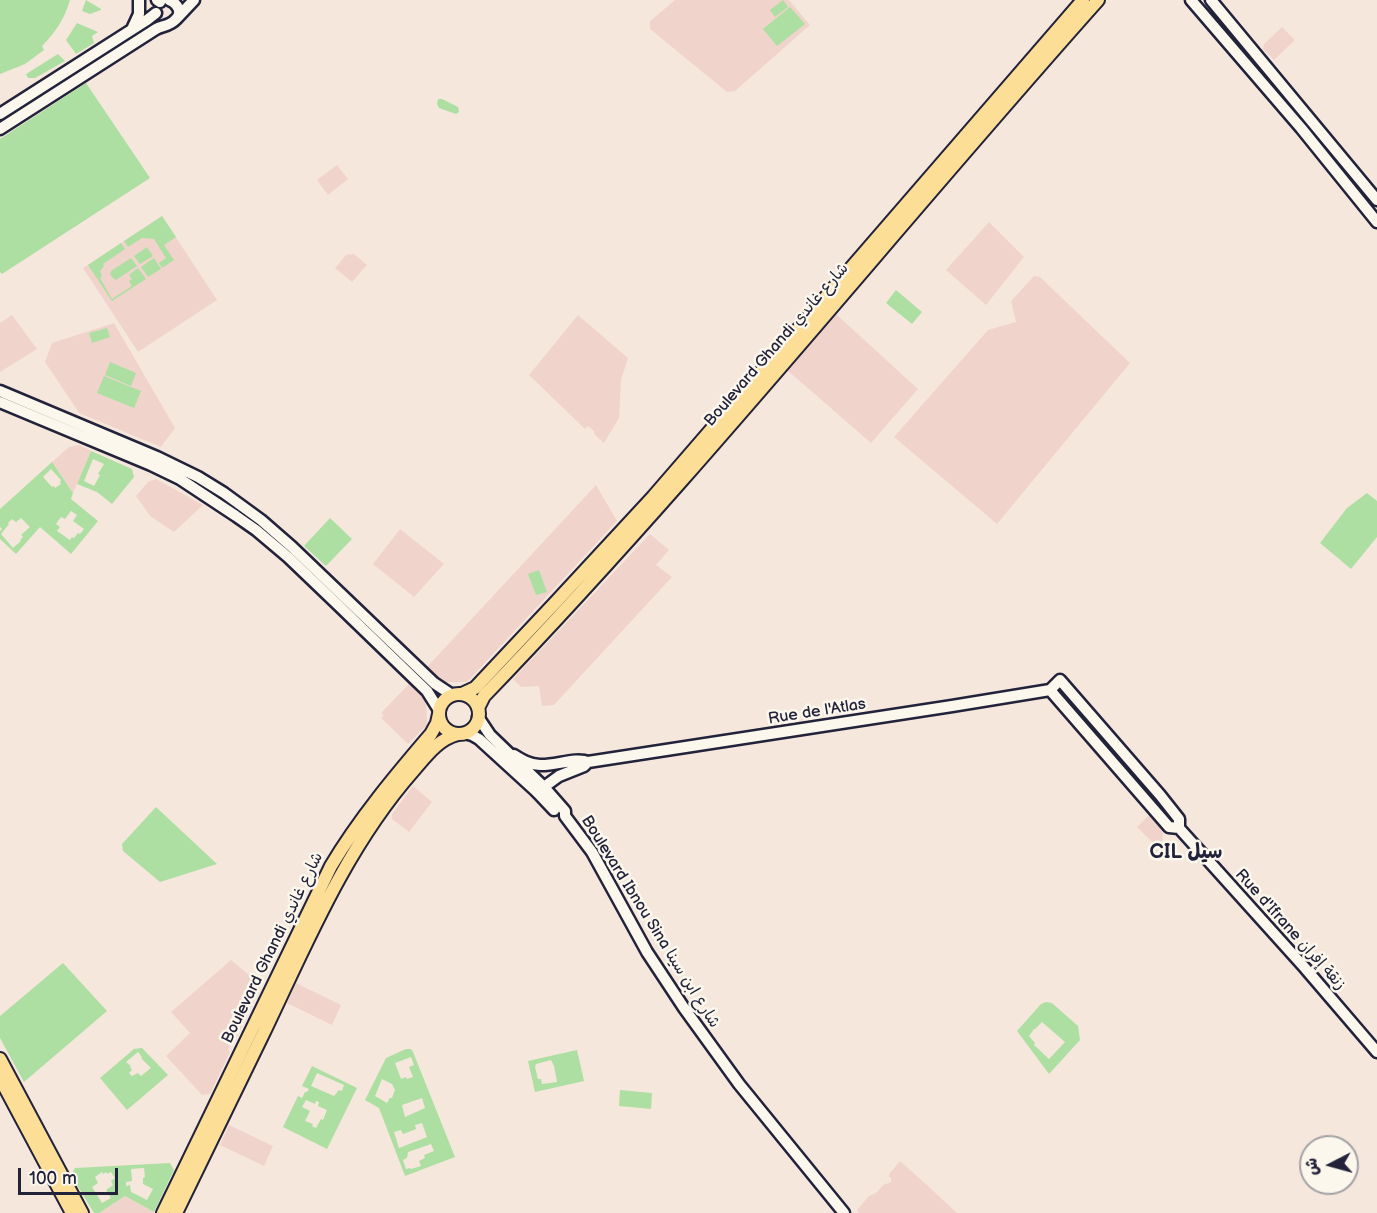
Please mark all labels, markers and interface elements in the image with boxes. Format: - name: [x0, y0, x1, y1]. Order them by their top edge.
- street label: Boulevard Ghandi شارع غاندي: [701, 259, 853, 431]
- street label: Rue de l'Atlas: [767, 695, 867, 729]
- street label: Boulevard Ibnou Sina شارع ابن سينا: [576, 812, 724, 1032]
- district label: CIL سيل: [1150, 841, 1222, 865]
- street label: Boulevard Ghandi شارع غاندي: [218, 849, 328, 1047]
- street label: Rue d'Ifrane زنقة إفران: [1231, 866, 1349, 994]
- north arrow: [1299, 1135, 1359, 1195]
- scale bar: [21, 1156, 122, 1194]
- text: ش: [1302, 1157, 1323, 1176]
- text: 100 m: [29, 1168, 77, 1189]

